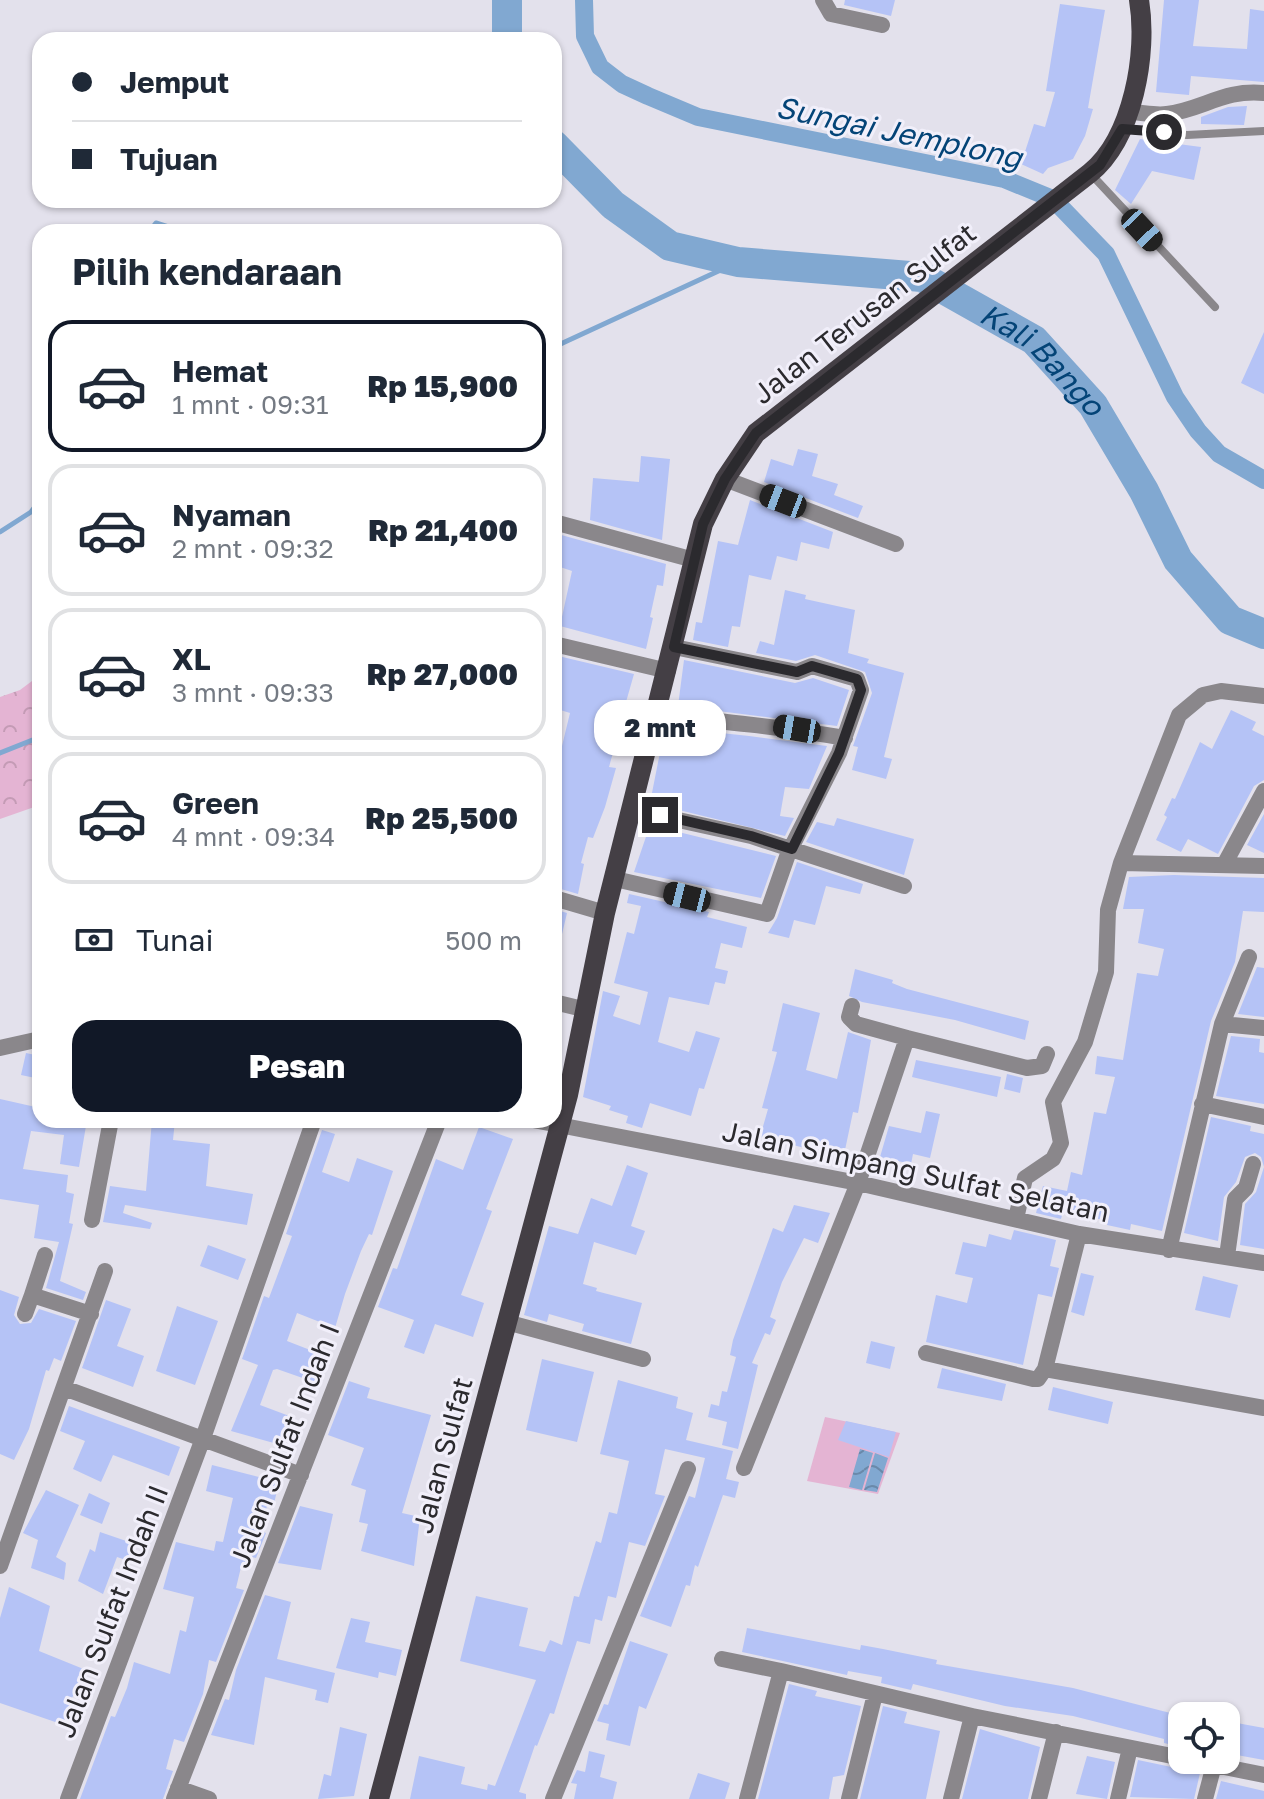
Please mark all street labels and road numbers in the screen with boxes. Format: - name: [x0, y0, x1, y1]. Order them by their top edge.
- street label: Jalan Terusan Sulfat: [746, 216, 982, 410]
- street label: Jalan Simpang Sulfat Selatan: [720, 1114, 1112, 1228]
- street label: Jalan Sulfat Indah I: [222, 1318, 346, 1572]
- street label: Jalan Sulfat: [405, 1373, 479, 1537]
- street label: Jalan Sulfat Indah II: [48, 1480, 174, 1742]

